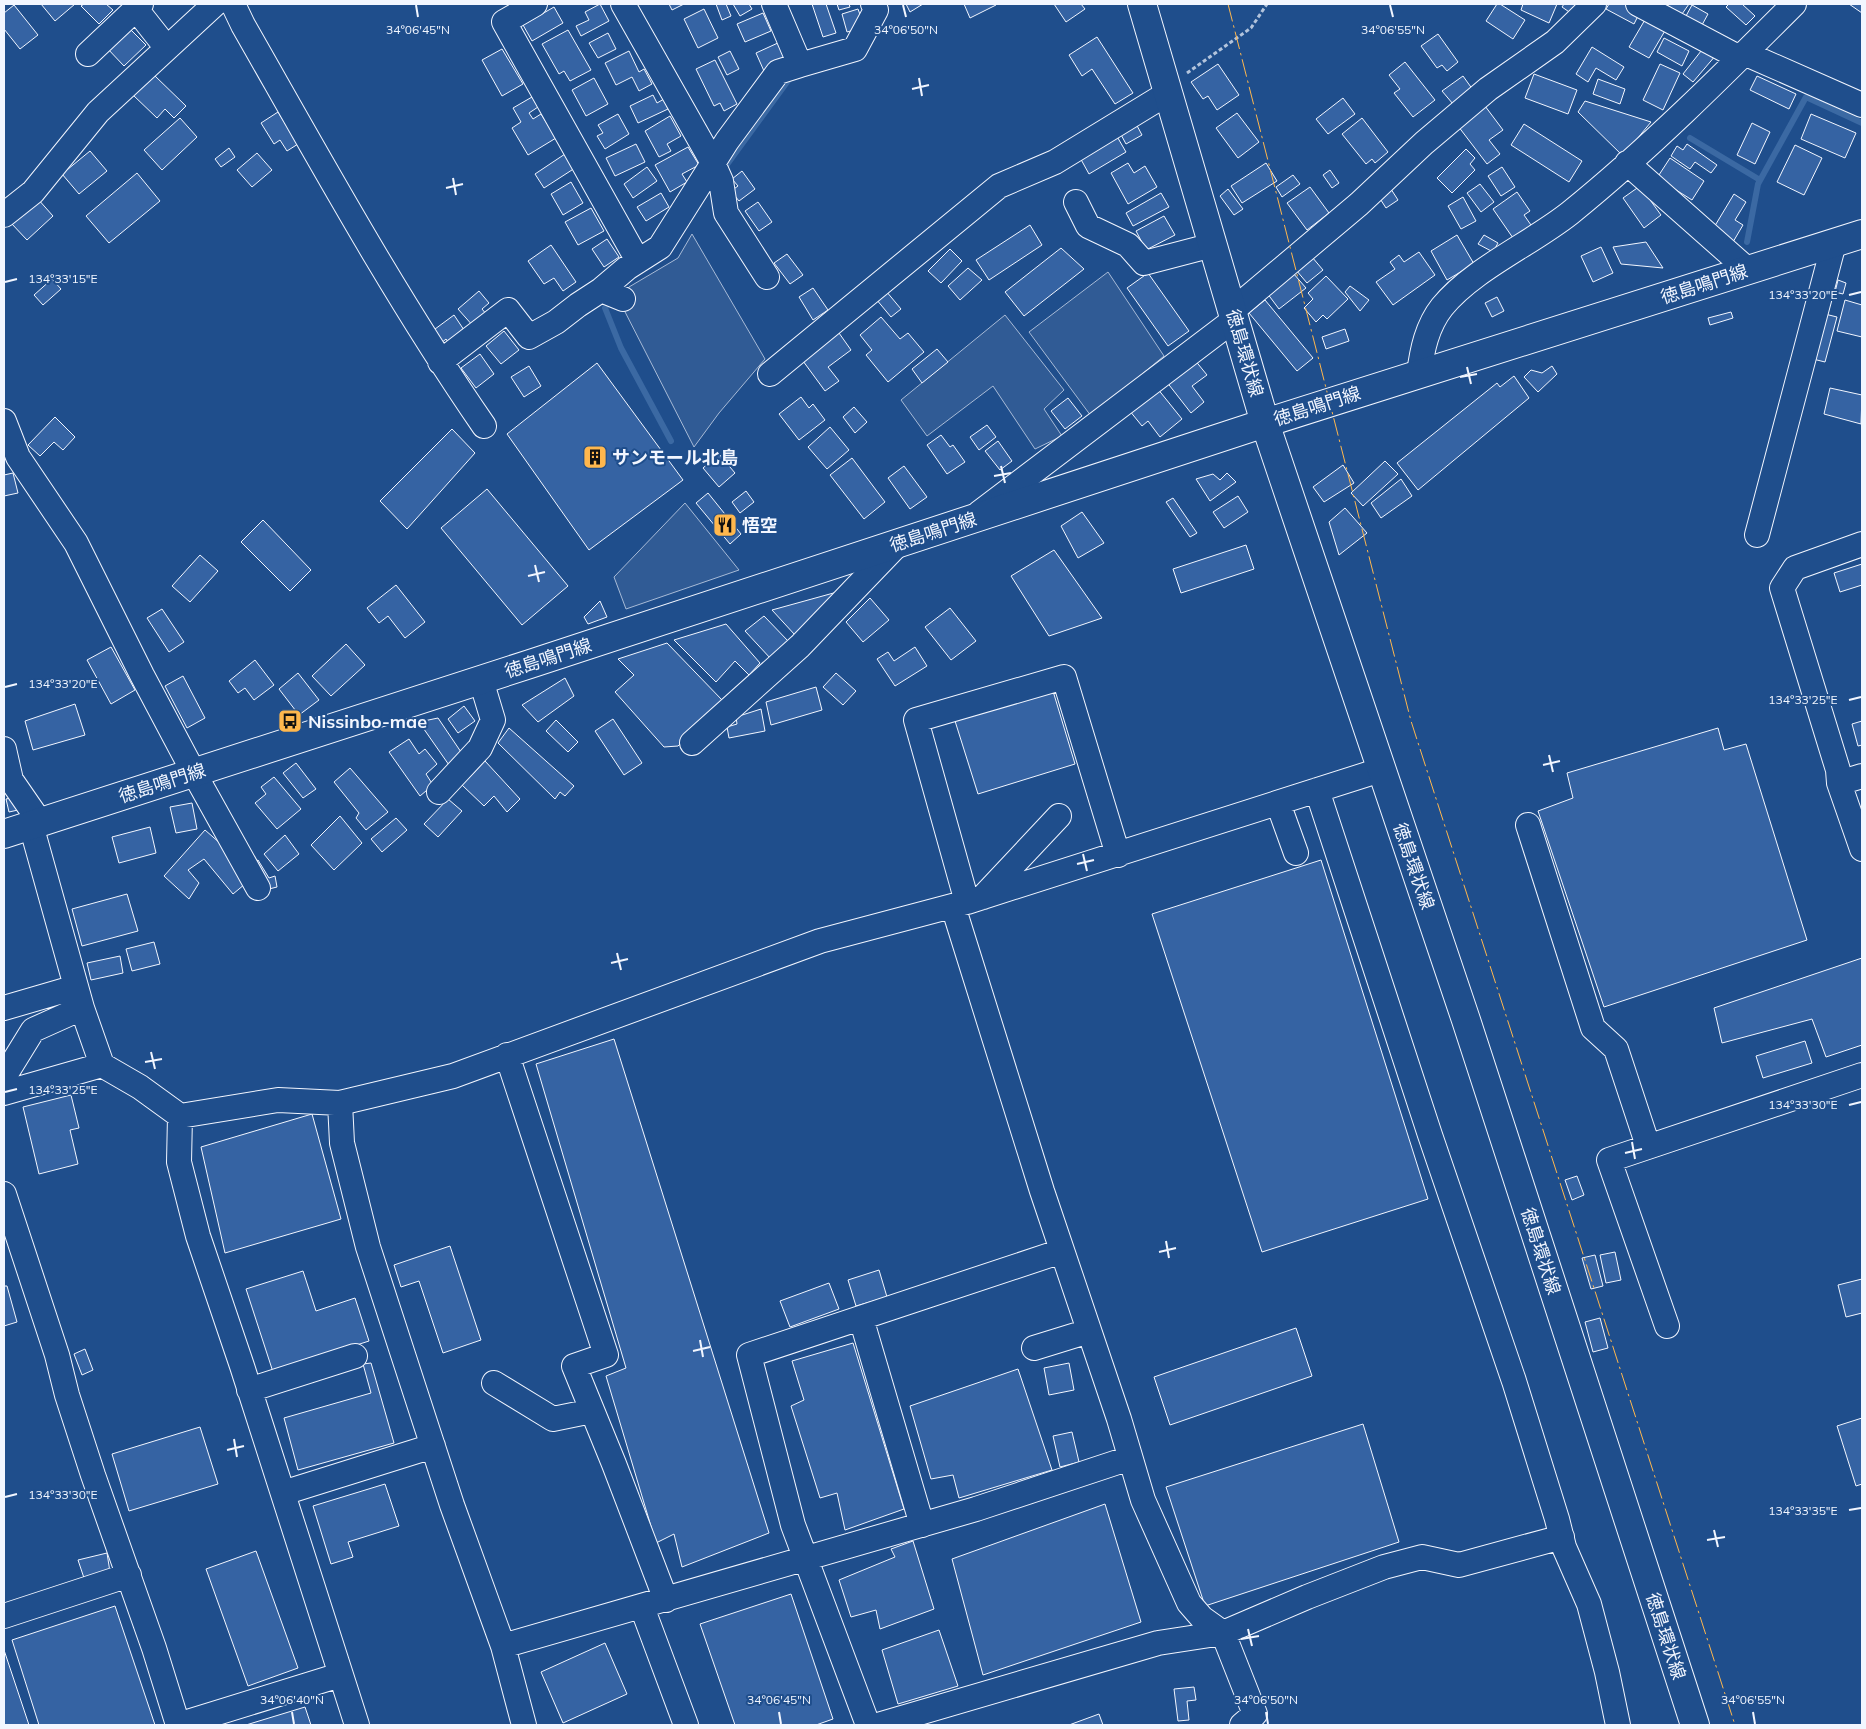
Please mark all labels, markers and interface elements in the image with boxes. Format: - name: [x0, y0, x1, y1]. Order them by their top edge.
- text: 34°06'45"N: [386, 22, 450, 37]
- text: 34°06'50"N: [874, 22, 938, 37]
- text: 34°06'55"N: [1361, 22, 1425, 37]
- street label: 徳島鳴門線: [1658, 259, 1750, 309]
- text: 134°33'15"E: [28, 271, 98, 286]
- text: 134°33'20"E: [1768, 287, 1838, 302]
- street label: 徳島環状線: [1222, 307, 1268, 399]
- street label: 徳島鳴門線: [1271, 381, 1363, 431]
- building icon: サンモール北島: [582, 444, 608, 470]
- place label: サンモール北島: [612, 446, 738, 469]
- street label: 徳島鳴門線: [887, 507, 979, 557]
- restaurant icon: 悟空: [712, 512, 738, 538]
- place label: 悟空: [742, 514, 778, 537]
- street label: 徳島鳴門線: [502, 633, 594, 683]
- text: 134°33'20"E: [28, 676, 98, 691]
- text: 134°33'25"E: [1768, 692, 1838, 707]
- bus stop icon: Nissinbo-mae: [277, 708, 303, 734]
- place label: Nissinbo-mae: [308, 710, 427, 733]
- street label: 徳島鳴門線: [116, 758, 208, 808]
- street label: 徳島環状線: [1388, 820, 1440, 912]
- text: 134°33'25"E: [28, 1082, 98, 1097]
- text: 134°33'30"E: [1768, 1097, 1838, 1112]
- street label: 徳島環状線: [1516, 1205, 1566, 1297]
- text: 134°33'30"E: [28, 1487, 98, 1502]
- text: 134°33'35"E: [1768, 1503, 1838, 1518]
- street label: 徳島環状線: [1641, 1590, 1691, 1682]
- text: 34°06'40"N: [260, 1692, 324, 1707]
- text: 34°06'45"N: [747, 1692, 811, 1707]
- text: 34°06'50"N: [1234, 1692, 1298, 1707]
- text: 34°06'55"N: [1721, 1692, 1785, 1707]

